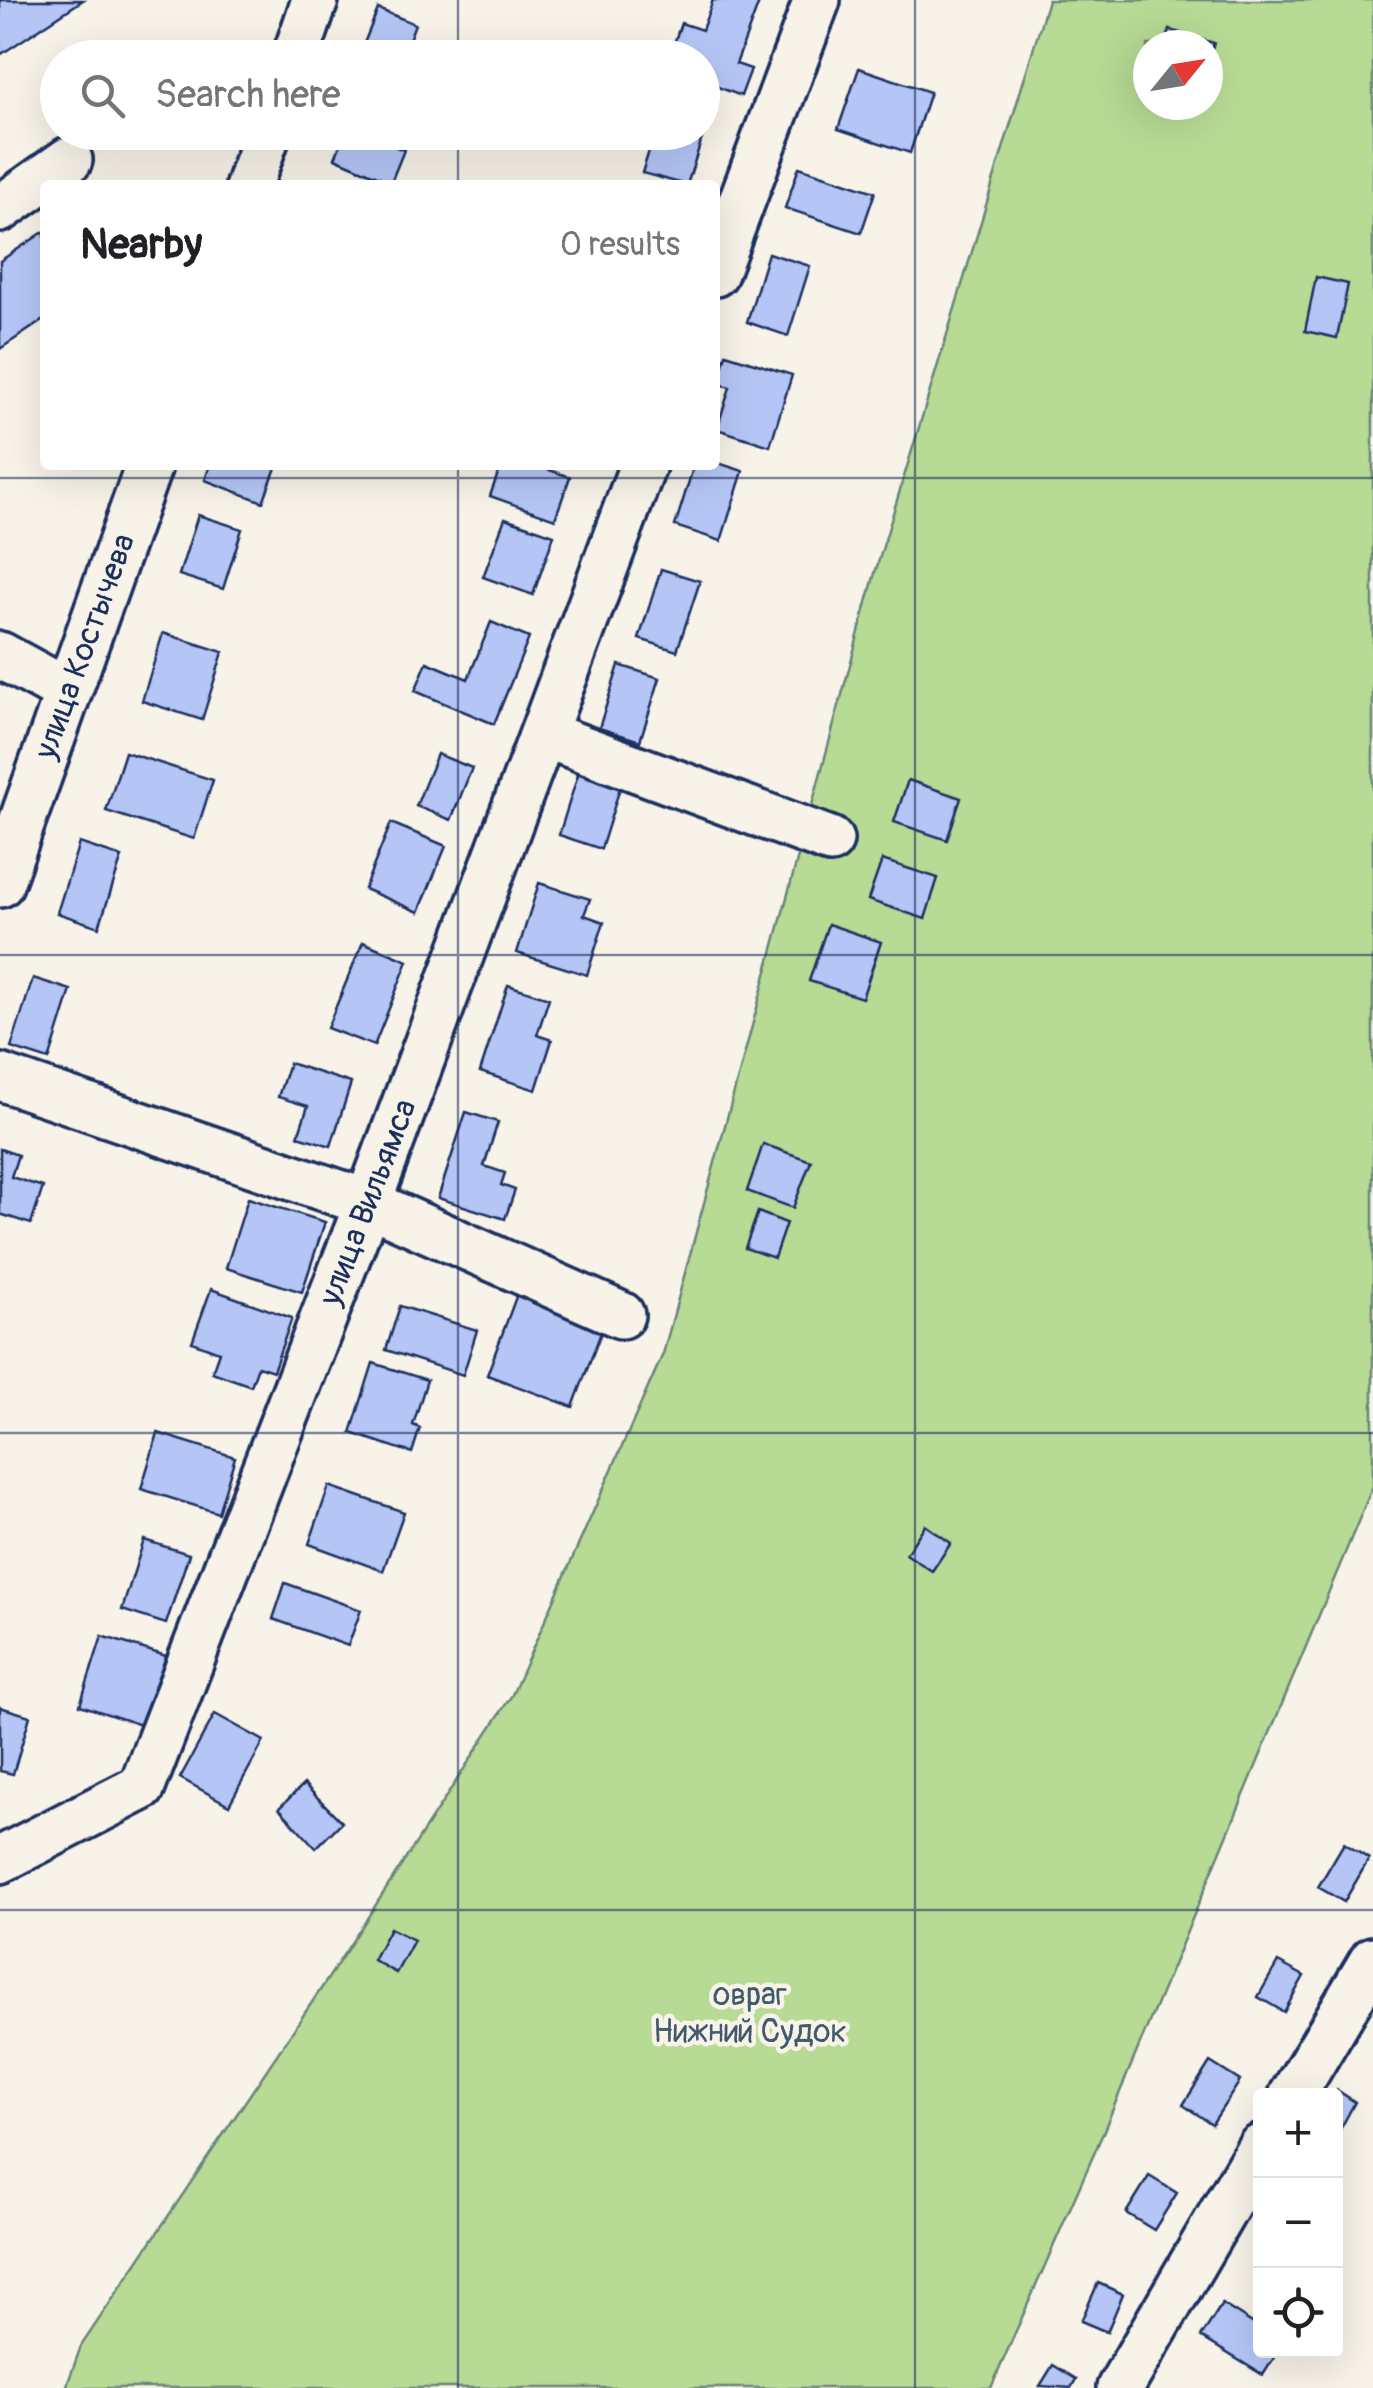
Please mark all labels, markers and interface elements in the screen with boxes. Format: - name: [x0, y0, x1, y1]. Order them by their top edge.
- north arrow: [1133, 30, 1223, 120]
- search box: [40, 40, 720, 150]
- icon: search: [75, 68, 130, 123]
- text: Search here: [155, 71, 341, 119]
- text: Nearby: [80, 219, 202, 271]
- text: 0 results: [560, 225, 680, 265]
- street label: улица Костычева: [25, 528, 144, 765]
- street label: улица Вильямса: [310, 1094, 426, 1312]
- park label: овраг Нижний Судок: [653, 1975, 847, 2052]
- map controls: [1253, 2088, 1343, 2358]
- button: +: [1253, 2088, 1343, 2178]
- button: −: [1253, 2178, 1343, 2268]
- button: locate: [1253, 2268, 1343, 2358]

